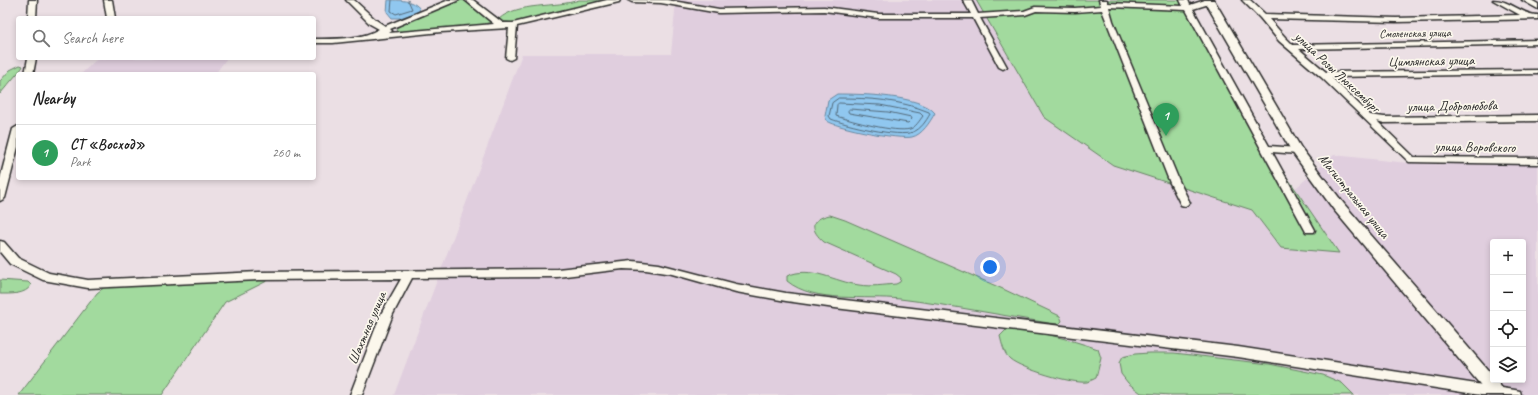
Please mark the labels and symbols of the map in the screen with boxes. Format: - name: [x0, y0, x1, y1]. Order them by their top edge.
- street label: Смоленская улица: [1379, 24, 1452, 42]
- street label: улица Розы Люксембург: [1290, 27, 1385, 118]
- street label: Цимлянская улица: [1388, 52, 1475, 70]
- street label: улица Добролюбова: [1406, 97, 1499, 115]
- pin: 1: [1153, 103, 1179, 136]
- street label: улица Воровского: [1434, 138, 1517, 156]
- street label: Магистральная улица: [1315, 150, 1394, 243]
- your location: [980, 257, 1000, 277]
- street label: Шахтная улица: [344, 288, 390, 367]

